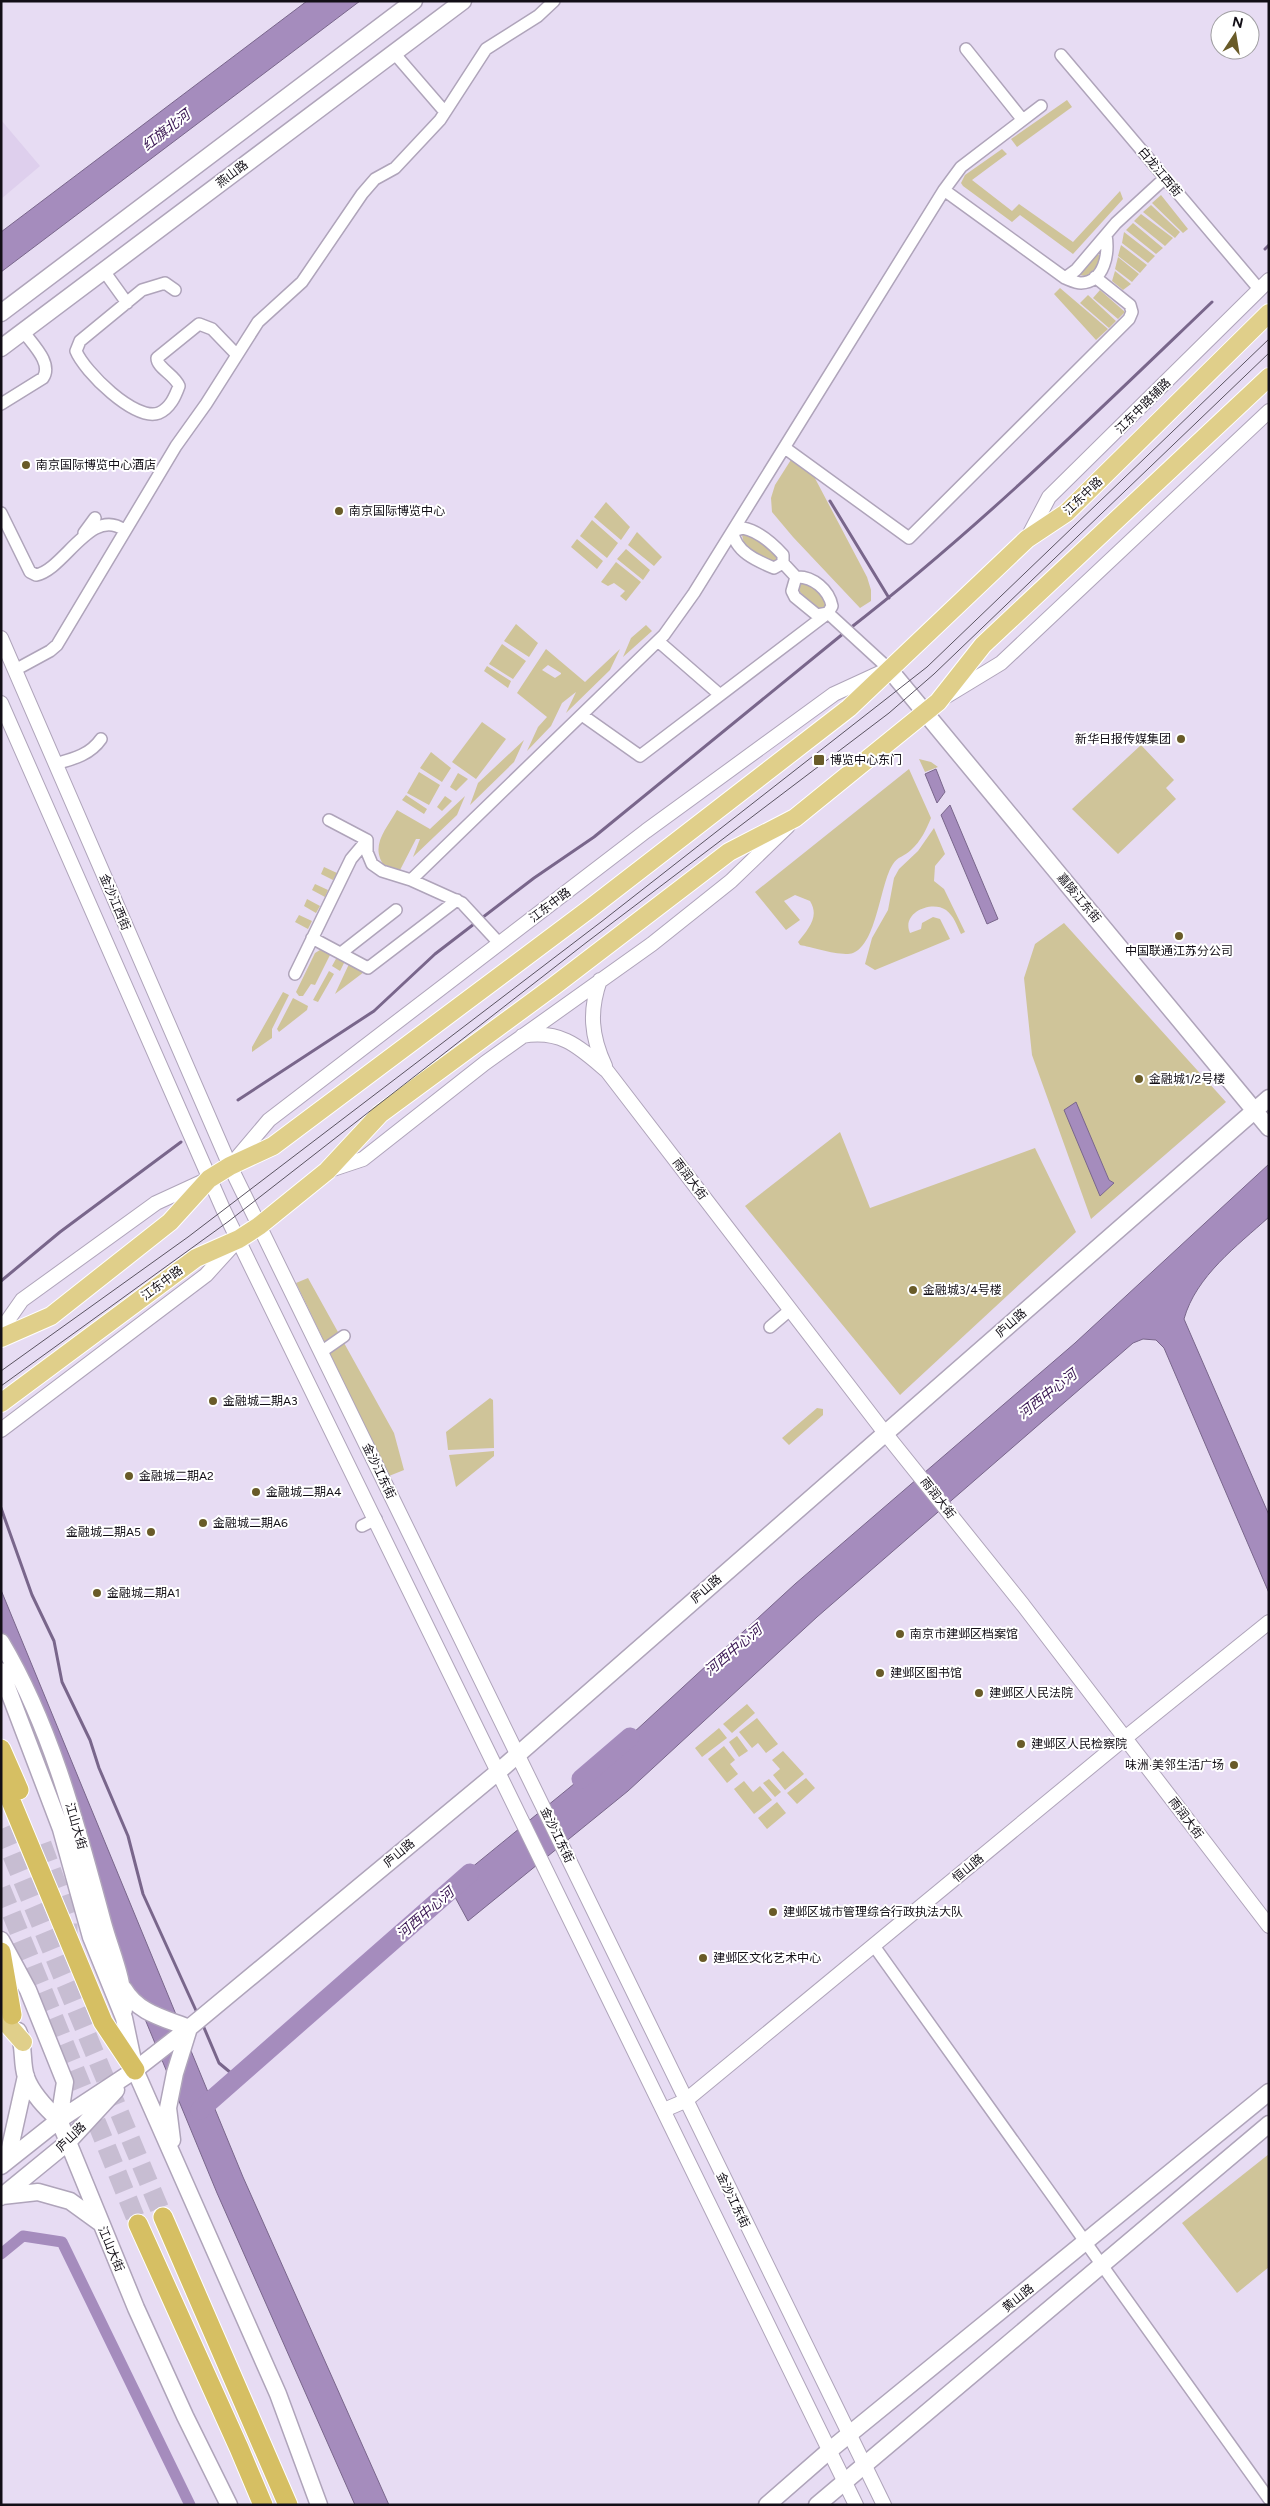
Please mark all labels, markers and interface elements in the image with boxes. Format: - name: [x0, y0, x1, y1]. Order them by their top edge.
- north arrow: [1210, 10, 1260, 60]
- text: N: [1231, 13, 1245, 32]
- water label: 红旗北河: [139, 105, 196, 154]
- street label: 白龙江西街: [1135, 145, 1185, 199]
- street label: 燕山路: [213, 158, 251, 190]
- street label: 江东中路辅路: [1113, 376, 1173, 436]
- place label: 南京国际博览中心酒店: [36, 458, 156, 472]
- marker: 南京国际博览中心酒店: [20, 459, 32, 471]
- street label: 江东中路: [1061, 474, 1105, 518]
- place label: 南京国际博览中心: [349, 504, 445, 518]
- marker: 南京国际博览中心: [333, 505, 345, 517]
- place label: 新华日报传媒集团: [1075, 732, 1171, 746]
- marker: 新华日报传媒集团: [1175, 733, 1187, 745]
- marker: 博览中心东门: [812, 753, 826, 767]
- place label: 博览中心东门: [830, 753, 902, 767]
- street label: 嘉陵江东街: [1054, 871, 1104, 925]
- street label: 金沙江西街: [97, 872, 133, 932]
- street label: 江东中路: [527, 885, 573, 925]
- marker: 中国联通江苏分公司: [1173, 930, 1185, 942]
- place label: 中国联通江苏分公司: [1125, 944, 1233, 958]
- place label: 金融城1/2号楼: [1149, 1072, 1225, 1086]
- marker: 金融城1/2号楼: [1133, 1073, 1145, 1085]
- street label: 雨润大街: [670, 1156, 710, 1202]
- street label: 江东中路: [139, 1263, 185, 1303]
- place label: 金融城3/4号楼: [923, 1283, 1002, 1297]
- marker: 金融城3/4号楼: [907, 1284, 919, 1296]
- street label: 庐山路: [993, 1306, 1029, 1340]
- water label: 河西中心河: [1014, 1364, 1082, 1423]
- place label: 金融城二期A3: [223, 1394, 298, 1408]
- marker: 金融城二期A3: [207, 1395, 219, 1407]
- street label: 金沙江东街: [360, 1441, 398, 1501]
- place label: 金融城二期A2: [139, 1469, 214, 1483]
- marker: 金融城二期A2: [123, 1470, 135, 1482]
- street label: 雨润大街: [918, 1475, 958, 1521]
- place label: 金融城二期A4: [266, 1485, 342, 1499]
- marker: 金融城二期A4: [250, 1486, 262, 1498]
- place label: 金融城二期A6: [213, 1516, 288, 1530]
- marker: 金融城二期A6: [197, 1517, 209, 1529]
- place label: 金融城二期A5: [66, 1525, 141, 1539]
- marker: 金融城二期A5: [145, 1526, 157, 1538]
- street label: 庐山路: [688, 1572, 724, 1606]
- place label: 金融城二期A1: [107, 1586, 180, 1600]
- marker: 金融城二期A1: [91, 1587, 103, 1599]
- water label: 河西中心河: [701, 1619, 768, 1679]
- place label: 南京市建邺区档案馆: [910, 1627, 1018, 1641]
- marker: 南京市建邺区档案馆: [894, 1628, 906, 1640]
- place label: 建邺区图书馆: [890, 1666, 962, 1680]
- marker: 建邺区图书馆: [874, 1667, 886, 1679]
- place label: 建邺区人民法院: [989, 1686, 1073, 1700]
- marker: 建邺区人民法院: [973, 1687, 985, 1699]
- place label: 建邺区人民检察院: [1031, 1737, 1127, 1751]
- marker: 建邺区人民检察院: [1015, 1738, 1027, 1750]
- place label: 味洲·美邻生活广场: [1125, 1758, 1224, 1772]
- marker: 味洲·美邻生活广场: [1228, 1759, 1240, 1771]
- street label: 雨润大街: [1166, 1795, 1206, 1841]
- street label: 江山大街: [63, 1801, 89, 1851]
- street label: 金沙江东街: [538, 1805, 576, 1865]
- street label: 庐山路: [381, 1836, 417, 1870]
- street label: 恒山路: [950, 1851, 986, 1885]
- water label: 河西中心河: [393, 1882, 460, 1943]
- place label: 建邺区城市管理综合行政执法大队: [783, 1905, 963, 1919]
- marker: 建邺区城市管理综合行政执法大队: [767, 1906, 779, 1918]
- place label: 建邺区文化艺术中心: [713, 1951, 821, 1965]
- marker: 建邺区文化艺术中心: [697, 1952, 709, 1964]
- street label: 庐山路: [53, 2119, 89, 2155]
- street label: 金沙江东街: [714, 2170, 752, 2230]
- street label: 江山大街: [95, 2224, 127, 2274]
- street label: 黄山路: [1000, 2281, 1036, 2315]

